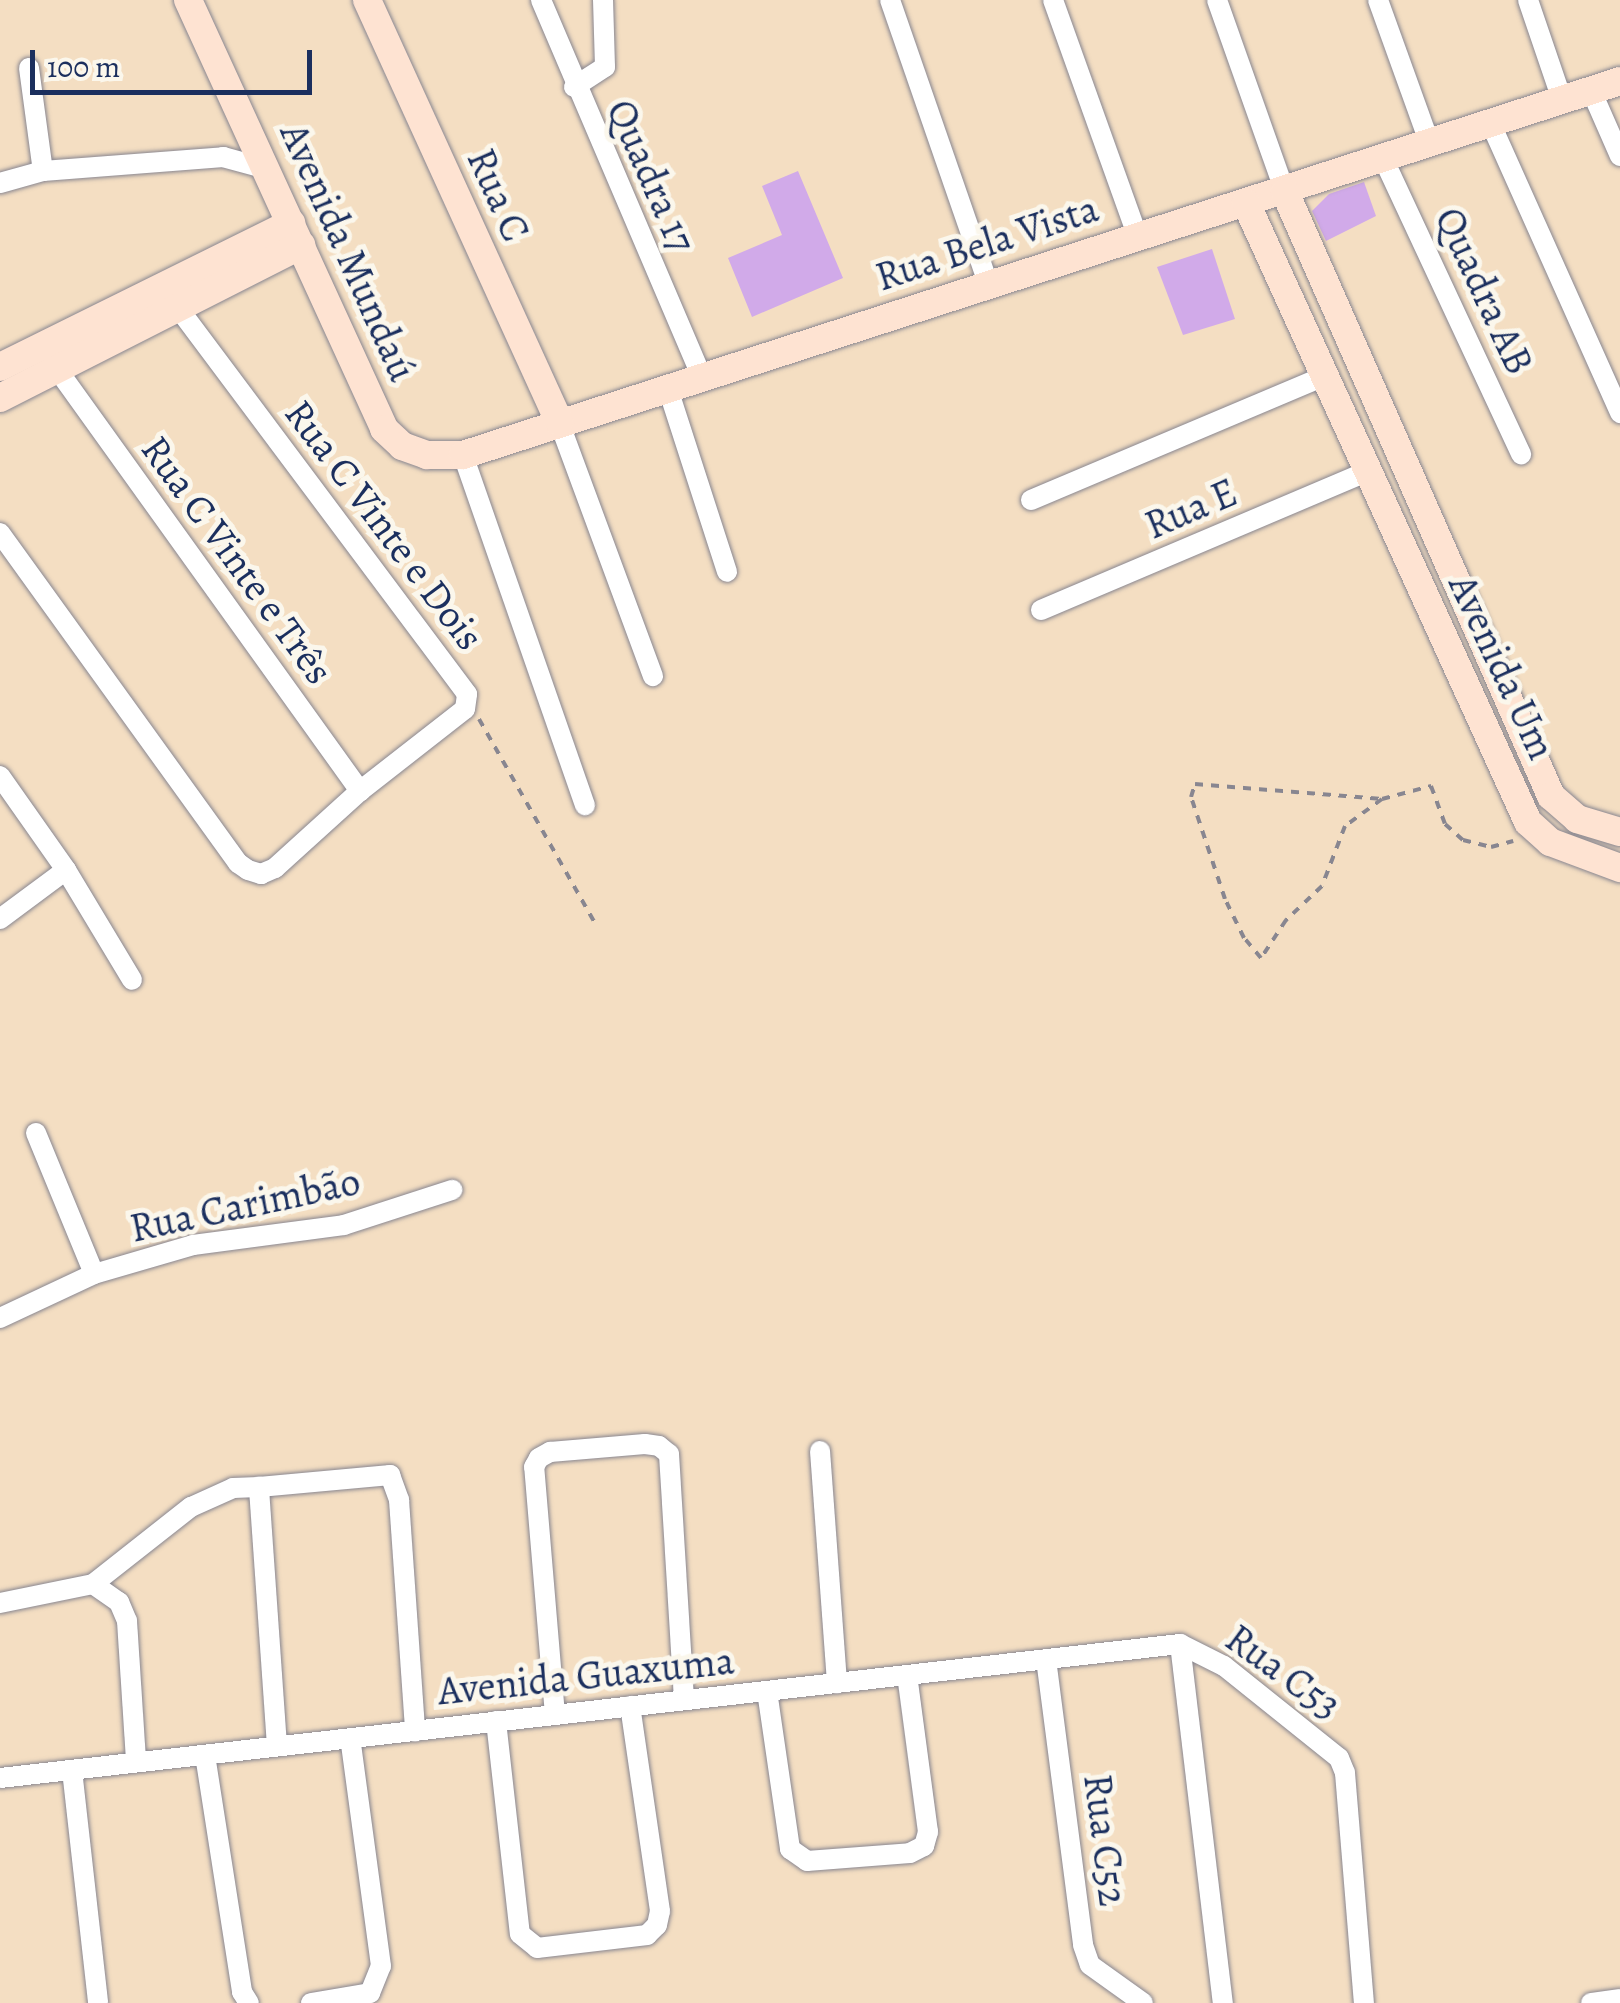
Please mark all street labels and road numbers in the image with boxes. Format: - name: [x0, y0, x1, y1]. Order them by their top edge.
- street label: Quadra 17: [596, 92, 706, 260]
- street label: Avenida Mundaú: [270, 116, 426, 388]
- street label: Rua C: [456, 141, 540, 249]
- street label: Rua Bela Vista: [870, 184, 1104, 302]
- street label: Quadra AB: [1425, 200, 1543, 382]
- street label: Rua C Vinte e Dois: [274, 390, 494, 660]
- street label: Rua C Vinte e Três: [131, 427, 343, 693]
- street label: Rua E: [1138, 468, 1244, 550]
- street label: Avenida Um: [1438, 567, 1566, 767]
- street label: Rua Carimbão: [126, 1157, 364, 1253]
- street label: Rua C53: [1216, 1614, 1350, 1730]
- street label: Avenida Guaxuma: [436, 1637, 736, 1715]
- street label: Rua C52: [1073, 1771, 1137, 1909]

